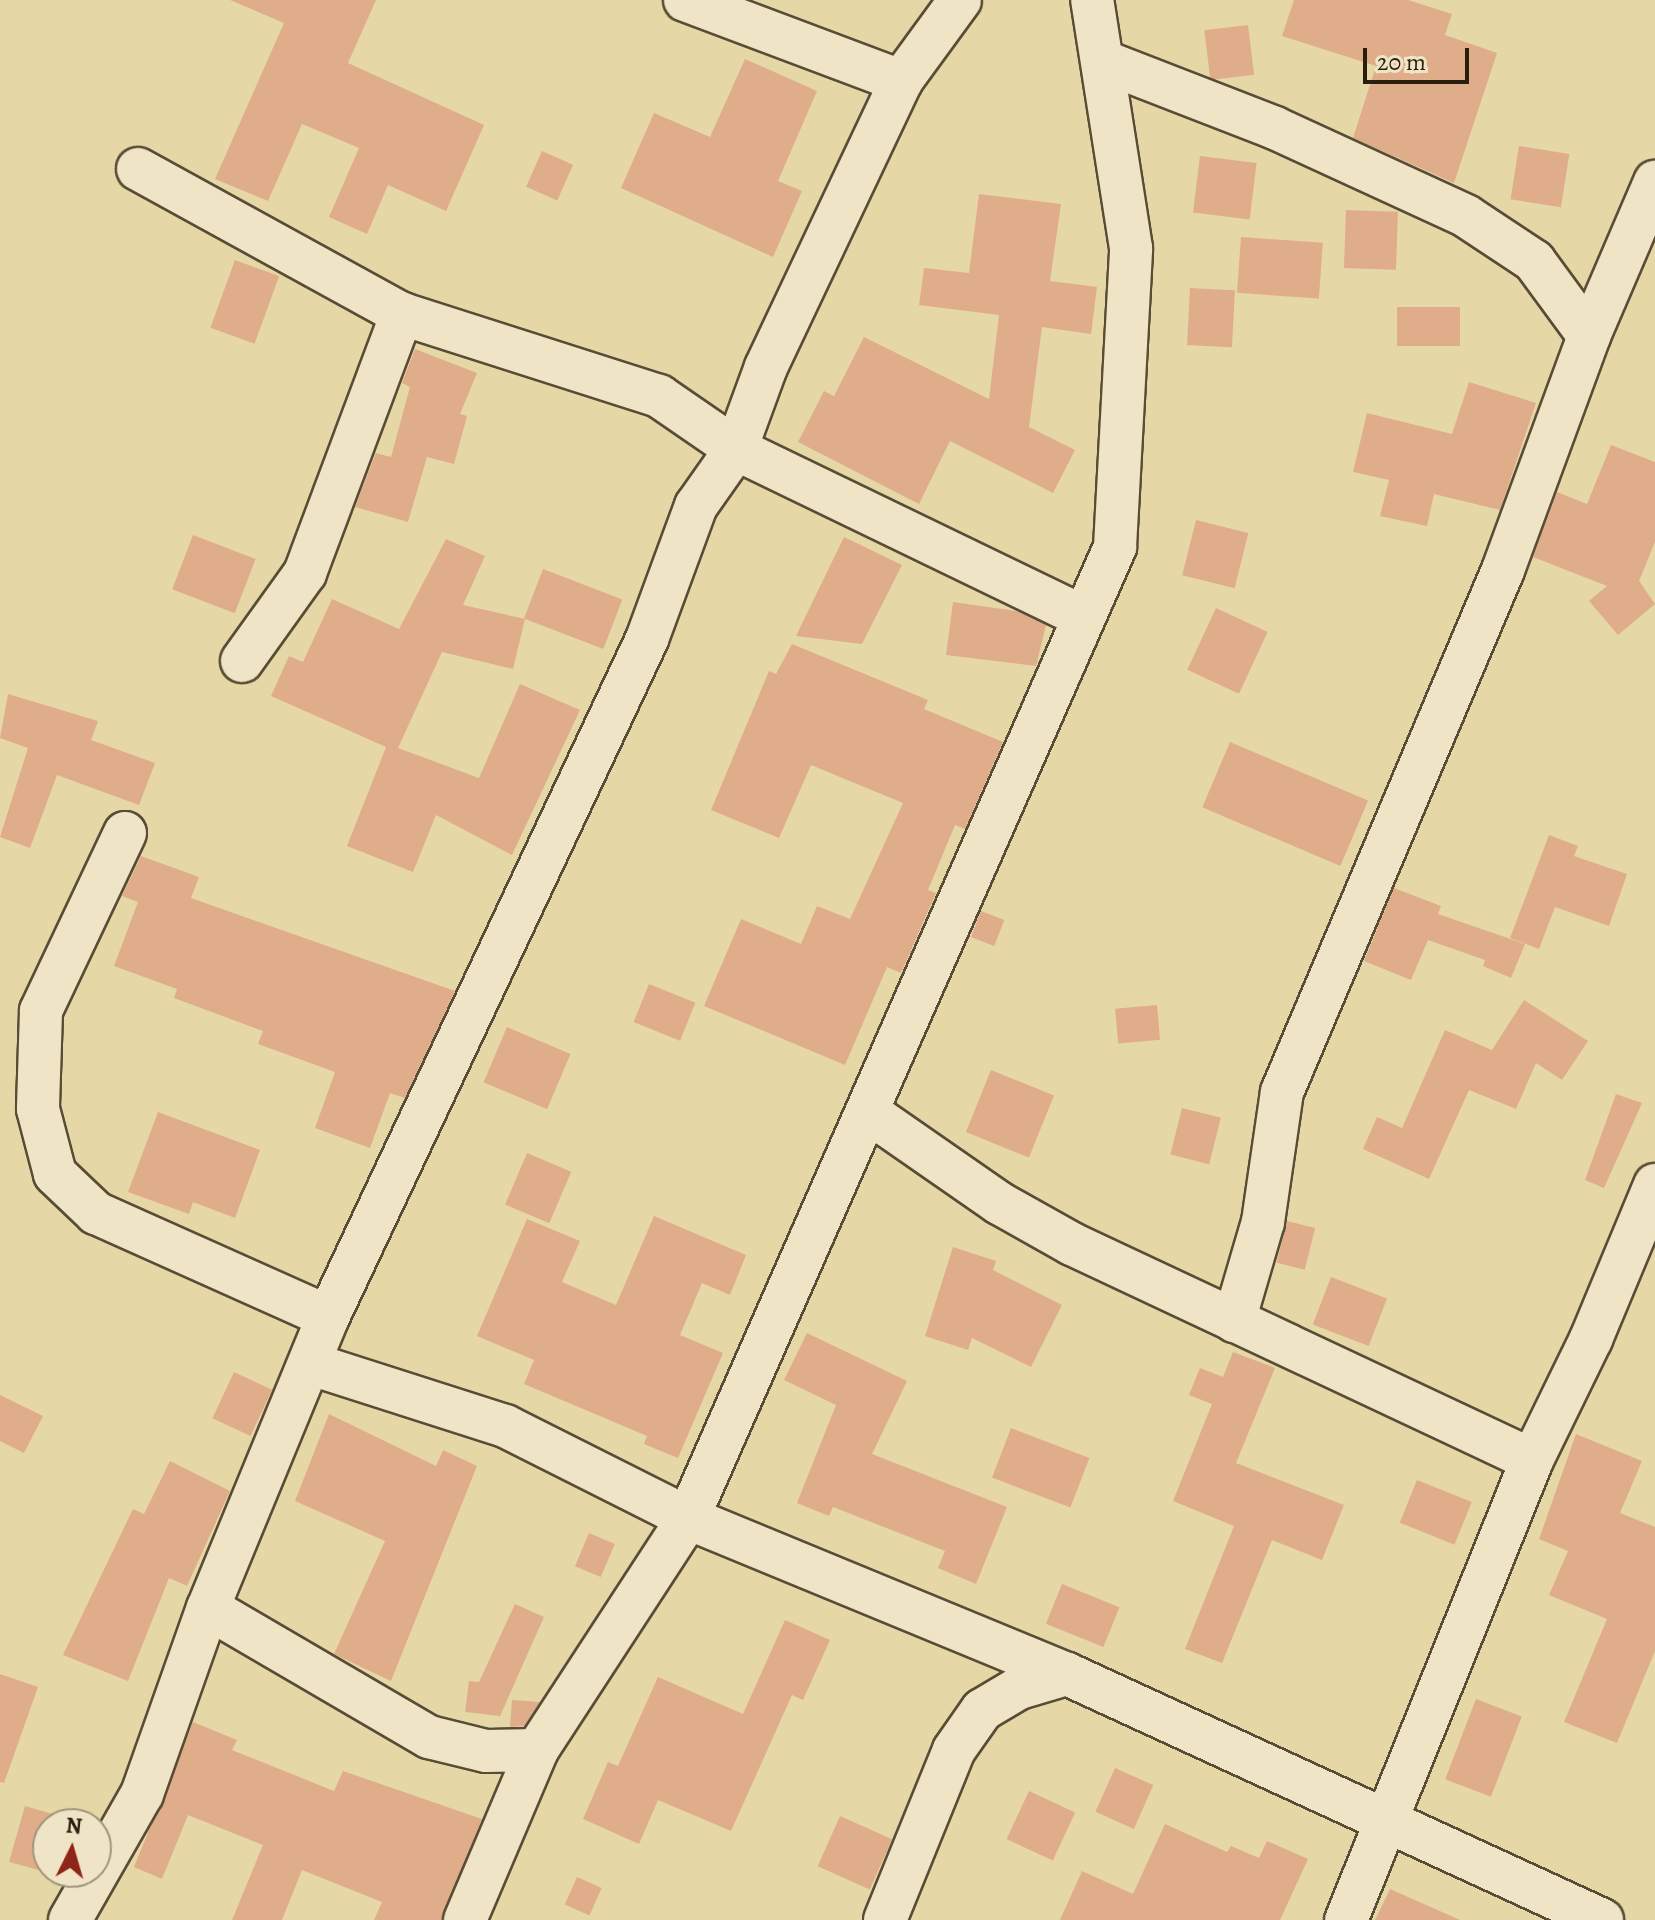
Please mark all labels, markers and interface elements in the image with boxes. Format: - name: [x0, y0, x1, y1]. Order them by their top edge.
- scale bar: [1367, 32, 1473, 82]
- text: 20 m: [1377, 46, 1426, 78]
- north arrow: [32, 1808, 112, 1888]
- text: N: [65, 1810, 83, 1842]

